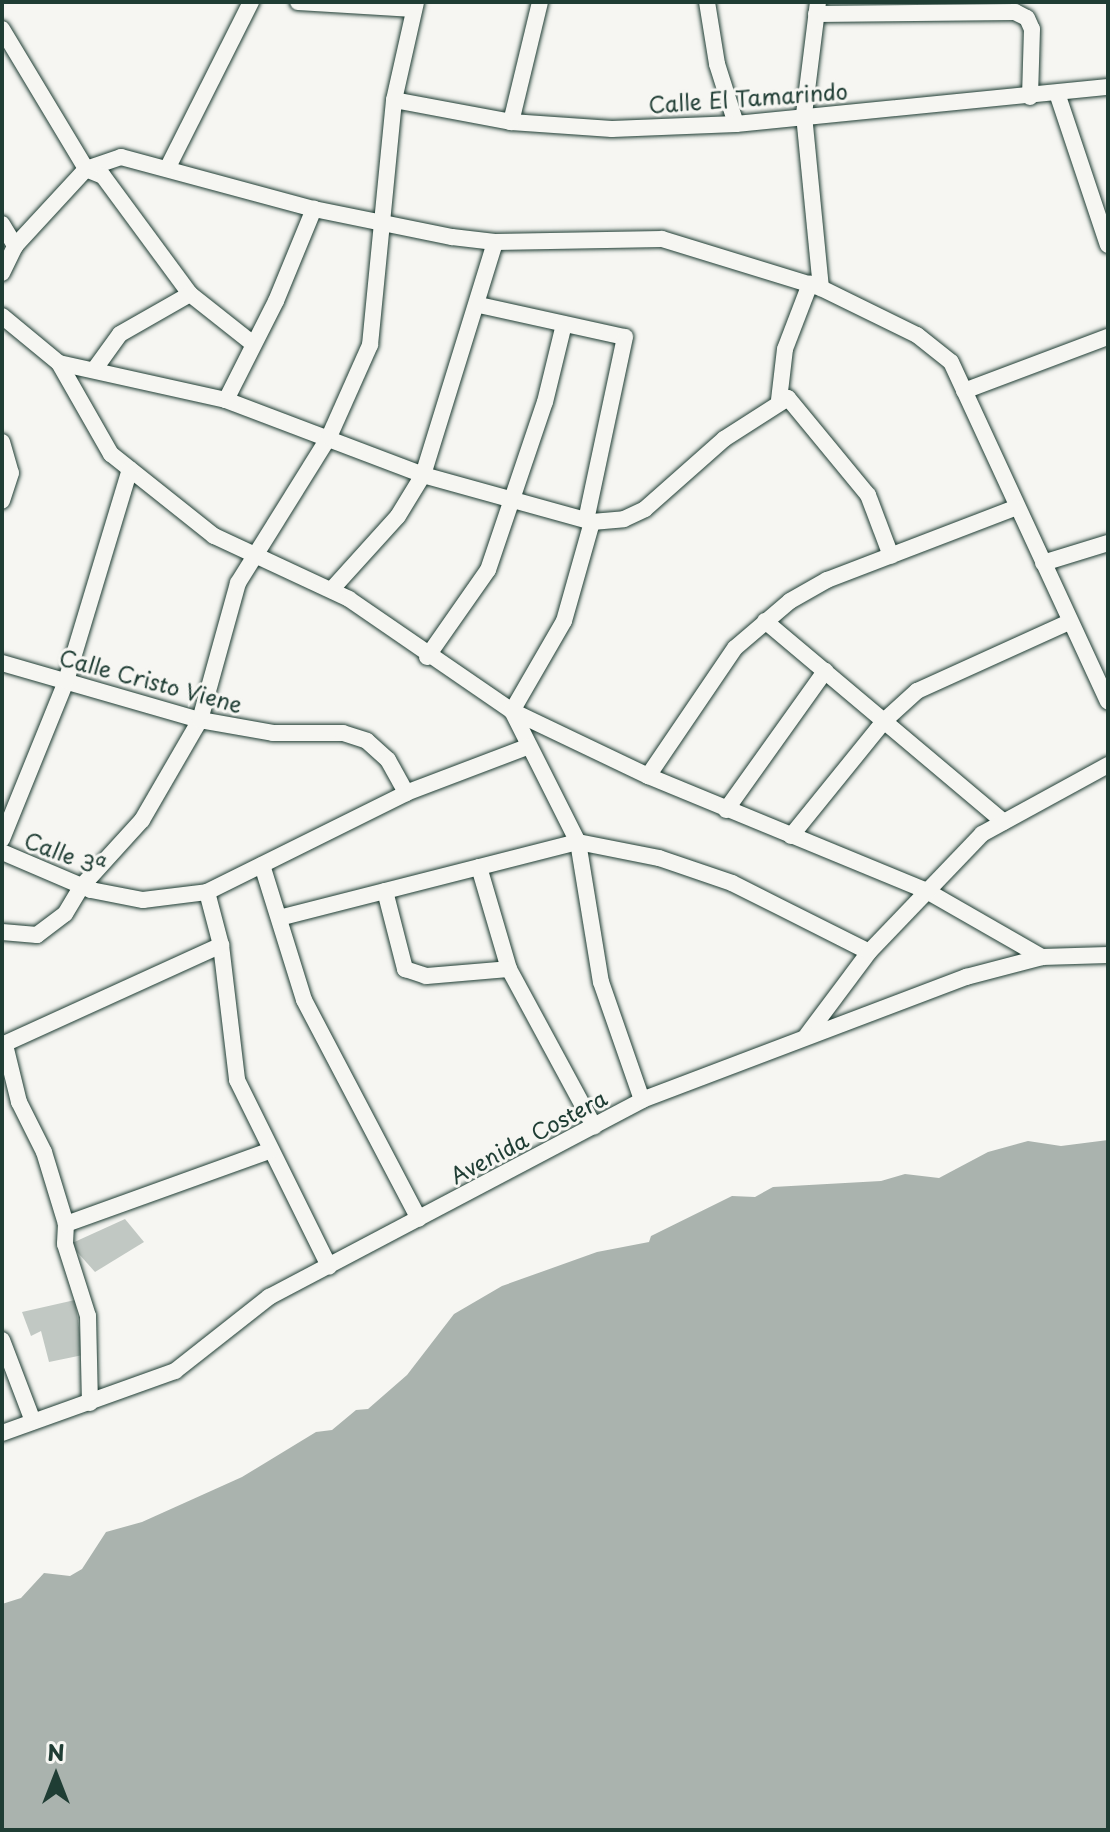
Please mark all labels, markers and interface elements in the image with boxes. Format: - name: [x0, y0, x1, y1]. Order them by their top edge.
- street label: Calle El Tamarindo: [647, 77, 849, 117]
- street label: Calle Cristo Viene: [56, 643, 246, 717]
- street label: Calle 3ª: [21, 825, 109, 881]
- street label: Avenida Costera: [445, 1084, 611, 1188]
- text: N: [47, 1735, 65, 1768]
- north arrow: [16, 1736, 96, 1816]

